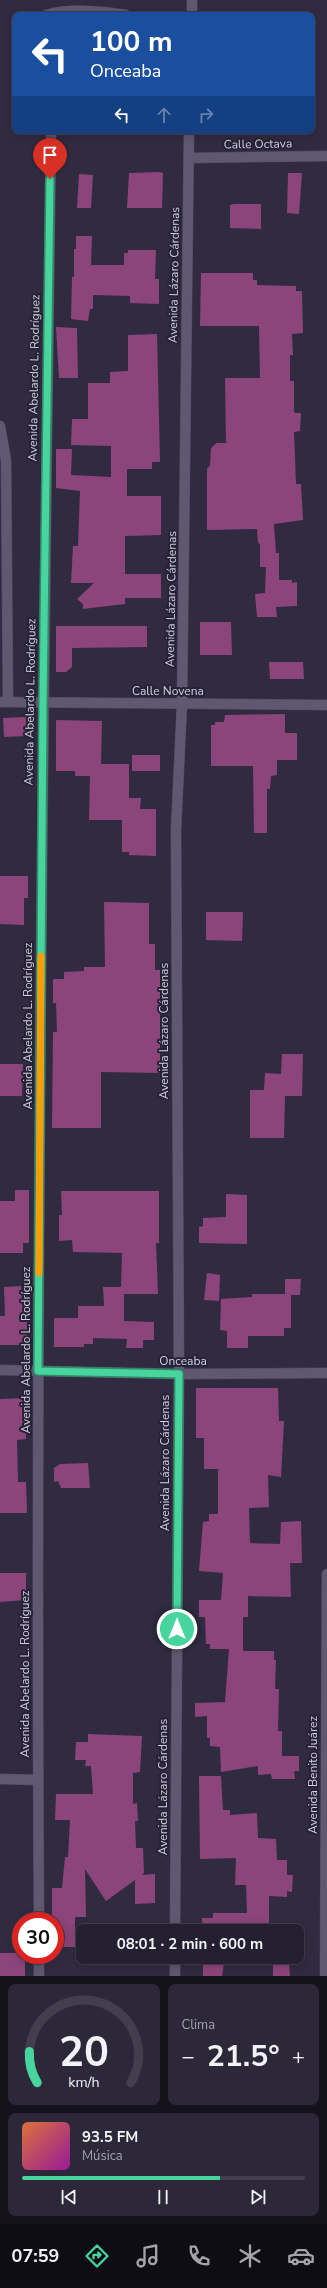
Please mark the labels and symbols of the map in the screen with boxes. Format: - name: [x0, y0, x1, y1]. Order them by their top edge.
- street label: Calle Octava: [224, 135, 292, 153]
- pin: [33, 138, 67, 179]
- street label: Avenida Lázaro Cárdenas: [165, 206, 183, 343]
- street label: Avenida Abelardo L. Rodríguez: [25, 294, 43, 462]
- street label: Avenida Lázaro Cárdenas: [162, 530, 180, 667]
- street label: Avenida Abelardo L. Rodríguez: [21, 618, 39, 786]
- street label: Calle Novena: [132, 683, 204, 699]
- street label: Avenida Abelardo L. Rodríguez: [20, 942, 36, 1109]
- street label: Avenida Lázaro Cárdenas: [156, 963, 172, 1099]
- street label: Avenida Abelardo L. Rodríguez: [18, 1266, 34, 1433]
- street label: Onceaba: [159, 1353, 207, 1369]
- street label: Avenida Lázaro Cárdenas: [157, 1395, 173, 1531]
- street label: Avenida Abelardo L. Rodríguez: [17, 1590, 33, 1757]
- position arrow: [156, 1608, 198, 1650]
- street label: Avenida Benito Juárez: [305, 1716, 321, 1834]
- street label: Avenida Lázaro Cárdenas: [155, 1719, 171, 1855]
- speed limit sign: 30: [12, 1912, 64, 1964]

